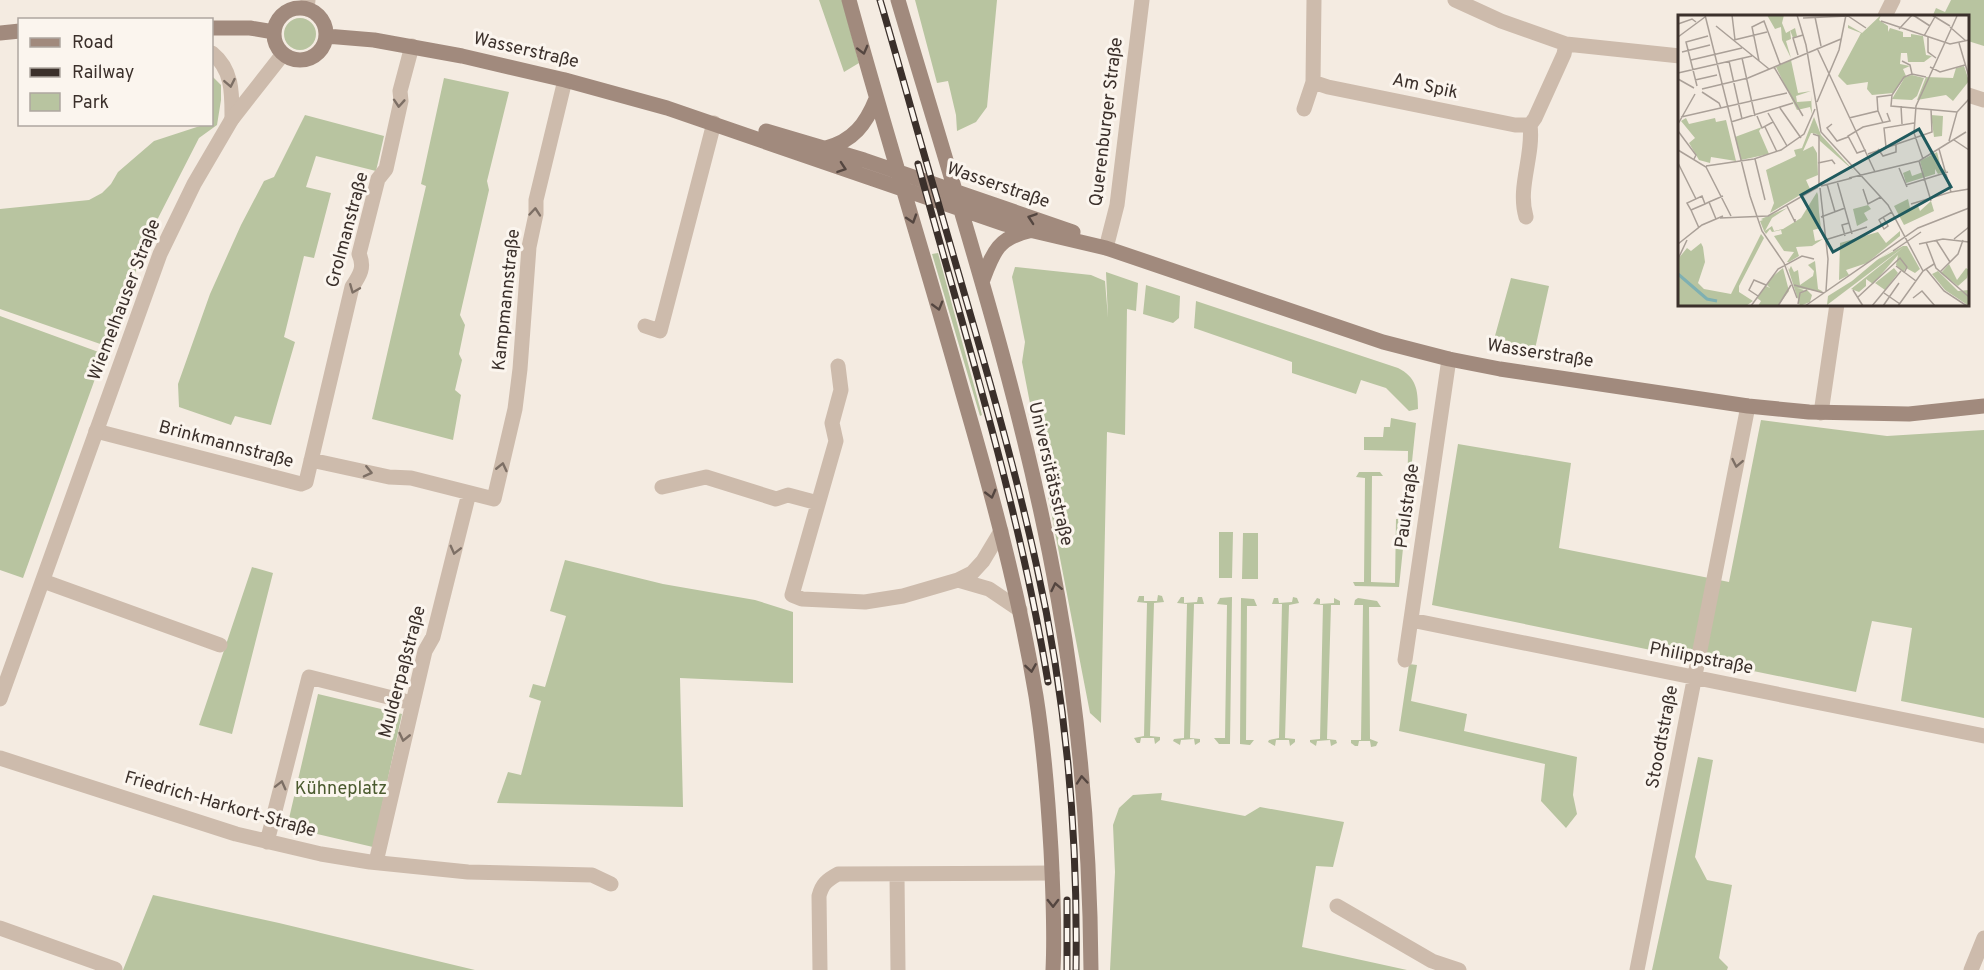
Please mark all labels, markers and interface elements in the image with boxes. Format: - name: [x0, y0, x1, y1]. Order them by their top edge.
- inset map: [1678, 15, 1969, 306]
- legend: [18, 18, 213, 126]
- street label: Wasserstraße: [471, 28, 581, 74]
- text: Road: [72, 32, 114, 55]
- street label: Querenburger Straße: [1085, 36, 1129, 208]
- one-way arrow: [855, 45, 868, 55]
- text: Railway: [72, 62, 134, 85]
- street label: Am Spik: [1390, 69, 1460, 105]
- one-way arrow: [223, 78, 236, 88]
- text: Park: [72, 92, 109, 115]
- one-way arrow: [393, 99, 406, 108]
- street label: Wasserstraße: [943, 158, 1053, 214]
- one-way arrow: [836, 160, 847, 173]
- street label: Grolmanstraße: [321, 170, 375, 290]
- one-way arrow: [528, 207, 541, 217]
- one-way arrow: [905, 213, 917, 224]
- one-way arrow: [1027, 213, 1038, 226]
- street label: Wiemelhauser Straße: [84, 216, 166, 384]
- street label: Kampmannstraße: [488, 228, 526, 372]
- one-way arrow: [349, 282, 361, 293]
- one-way arrow: [931, 300, 943, 311]
- street label: Wasserstraße: [1485, 334, 1595, 374]
- street label: Universitätsstraße: [1022, 400, 1078, 548]
- street label: Brinkmannstraße: [156, 416, 296, 474]
- one-way arrow: [1731, 458, 1744, 468]
- one-way arrow: [494, 462, 507, 472]
- street label: Paulstraße: [1391, 462, 1425, 550]
- one-way arrow: [363, 465, 373, 478]
- one-way arrow: [984, 488, 996, 499]
- one-way arrow: [450, 545, 463, 555]
- one-way arrow: [1050, 583, 1063, 593]
- street label: Mulderpaßstraße: [374, 603, 432, 741]
- street label: Philippstraße: [1647, 638, 1755, 680]
- one-way arrow: [1024, 663, 1036, 672]
- street label: Stoodtstraße: [1642, 683, 1684, 791]
- one-way arrow: [399, 732, 412, 742]
- street label: Friedrich-Harkort-Straße: [122, 767, 318, 843]
- one-way arrow: [1076, 776, 1089, 785]
- park label: Kühneplatz: [295, 778, 387, 801]
- one-way arrow: [274, 780, 287, 790]
- one-way arrow: [1047, 899, 1059, 908]

